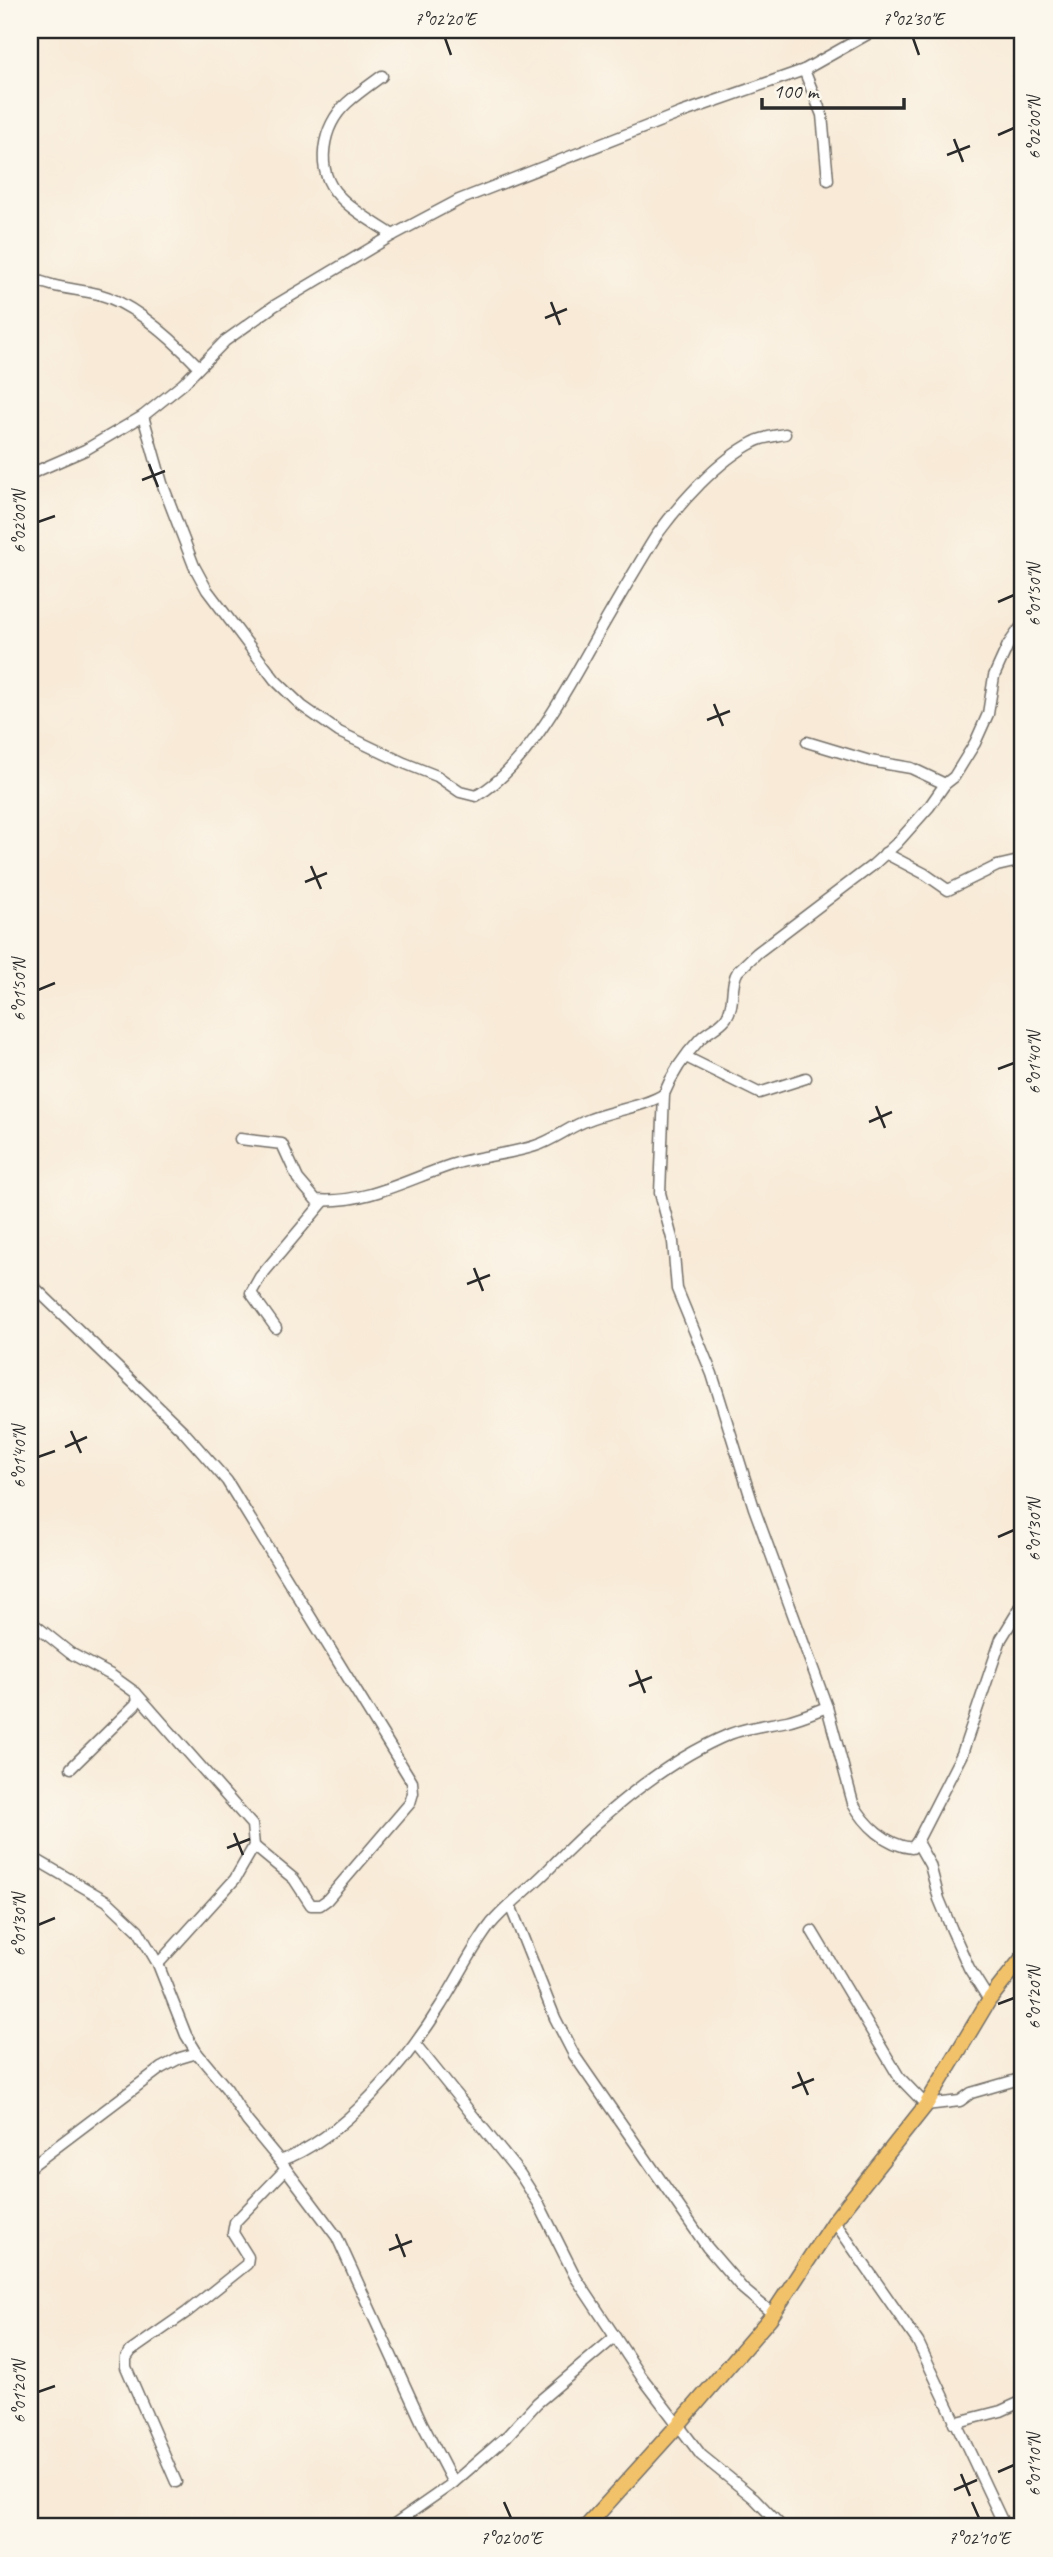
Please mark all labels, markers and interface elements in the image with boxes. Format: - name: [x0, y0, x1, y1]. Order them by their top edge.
- text: 7°02'20"E: [414, 8, 478, 30]
- text: 7°02'30"E: [882, 8, 946, 30]
- scale bar: [762, 66, 904, 110]
- text: 100 m: [773, 78, 820, 104]
- text: 6°02'00"N: [1023, 93, 1045, 159]
- text: 6°02'00"N: [8, 487, 30, 553]
- text: 6°01'50"N: [1023, 560, 1045, 626]
- text: 6°01'50"N: [8, 955, 30, 1021]
- text: 6°01'40"N: [1023, 1028, 1045, 1094]
- text: 6°01'40"N: [8, 1422, 30, 1488]
- text: 6°01'30"N: [1023, 1495, 1045, 1561]
- text: 6°01'30"N: [8, 1890, 30, 1956]
- text: 6°01'20"N: [1023, 1963, 1045, 2029]
- text: 6°01'20"N: [8, 2357, 30, 2423]
- text: 6°01'10"N: [1023, 2430, 1045, 2496]
- text: 7°02'00"E: [480, 2527, 544, 2549]
- text: 7°02'10"E: [948, 2527, 1012, 2549]

